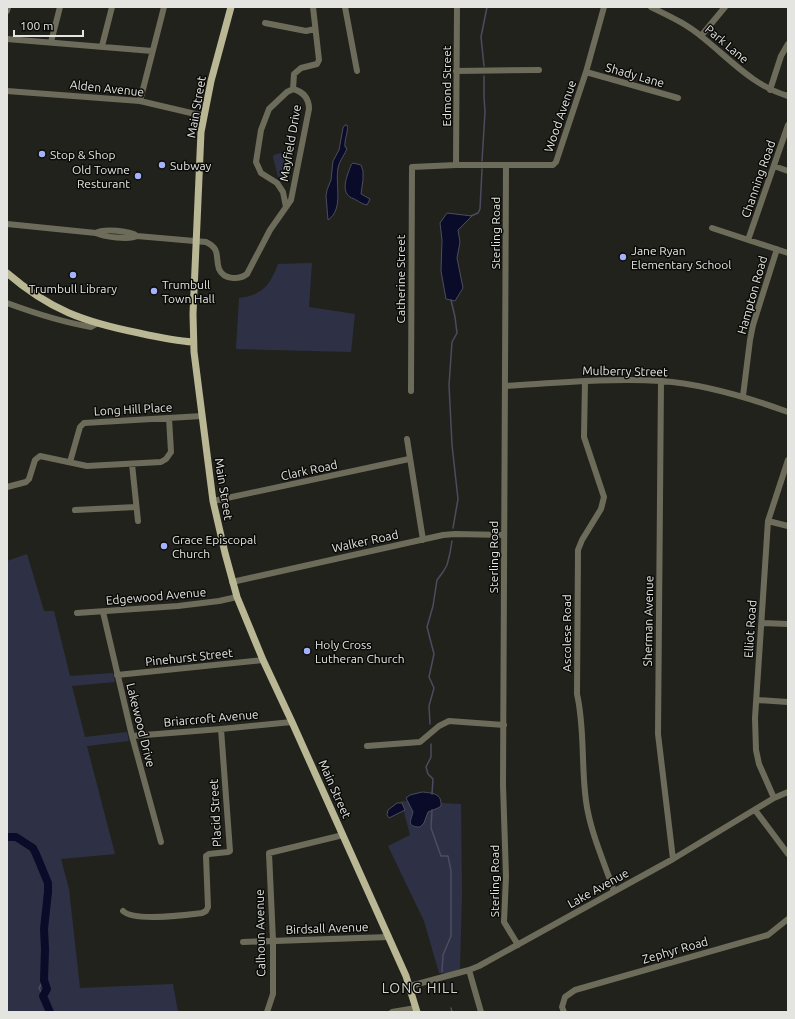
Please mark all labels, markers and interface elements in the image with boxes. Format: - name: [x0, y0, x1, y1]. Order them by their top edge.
- scale bar: [14, 12, 83, 38]
- text: 100 m: [20, 19, 53, 32]
- street label: Park Lane: [703, 22, 751, 66]
- street label: Edmond Street: [440, 45, 453, 127]
- street label: Shady Lane: [604, 60, 666, 90]
- street label: Main Street: [184, 75, 208, 139]
- street label: Alden Avenue: [69, 78, 145, 98]
- street label: Wood Avenue: [542, 78, 578, 154]
- street label: Mayfield Drive: [277, 104, 303, 182]
- street label: Channing Road: [739, 139, 777, 219]
- place label: Stop & Shop: [50, 148, 116, 161]
- marker: Stop & Shop: [37, 149, 47, 159]
- place label: Subway: [170, 159, 212, 172]
- marker: Subway: [157, 160, 167, 170]
- place label: Old Towne Resturant: [72, 163, 130, 190]
- marker: Old Towne Resturant: [133, 171, 143, 181]
- street label: Sterling Road: [489, 197, 502, 269]
- street label: Catherine Street: [394, 234, 407, 323]
- place label: Jane Ryan Elementary School: [631, 244, 731, 271]
- marker: Jane Ryan Elementary School: [618, 252, 628, 262]
- street label: Hampton Road: [735, 254, 769, 336]
- marker: Trumbull Library: [68, 270, 78, 280]
- place label: Trumbull Town Hall: [162, 278, 215, 305]
- place label: Trumbull Library: [29, 282, 117, 295]
- marker: Trumbull Town Hall: [149, 286, 159, 296]
- street label: Mulberry Street: [582, 364, 668, 378]
- street label: Long Hill Place: [93, 400, 173, 418]
- street label: Main Street: [213, 457, 235, 521]
- street label: Clark Road: [279, 458, 339, 482]
- street label: Sterling Road: [487, 521, 500, 593]
- street label: Walker Road: [331, 528, 399, 554]
- place label: Grace Episcopal Church: [172, 533, 256, 560]
- marker: Grace Episcopal Church: [159, 541, 169, 551]
- street label: Sherman Avenue: [641, 575, 655, 667]
- street label: Edgewood Avenue: [105, 585, 207, 607]
- street label: Ascolese Road: [560, 594, 573, 672]
- street label: Elliot Road: [741, 600, 759, 658]
- place label: Holy Cross Lutheran Church: [315, 638, 405, 665]
- street label: Pinehurst Street: [145, 646, 234, 668]
- marker: Holy Cross Lutheran Church: [302, 646, 312, 656]
- street label: Lakewood Drive: [124, 682, 158, 768]
- street label: Briarcroft Avenue: [163, 707, 259, 729]
- street label: Main Street: [316, 758, 354, 821]
- street label: Placid Street: [207, 778, 223, 847]
- street label: Sterling Road: [488, 845, 501, 917]
- street label: Lake Avenue: [565, 866, 631, 910]
- street label: Calhoun Avenue: [253, 889, 267, 977]
- street label: Birdsall Avenue: [285, 920, 369, 936]
- street label: Zephyr Road: [641, 934, 709, 966]
- district label: LONG HILL: [382, 980, 458, 996]

